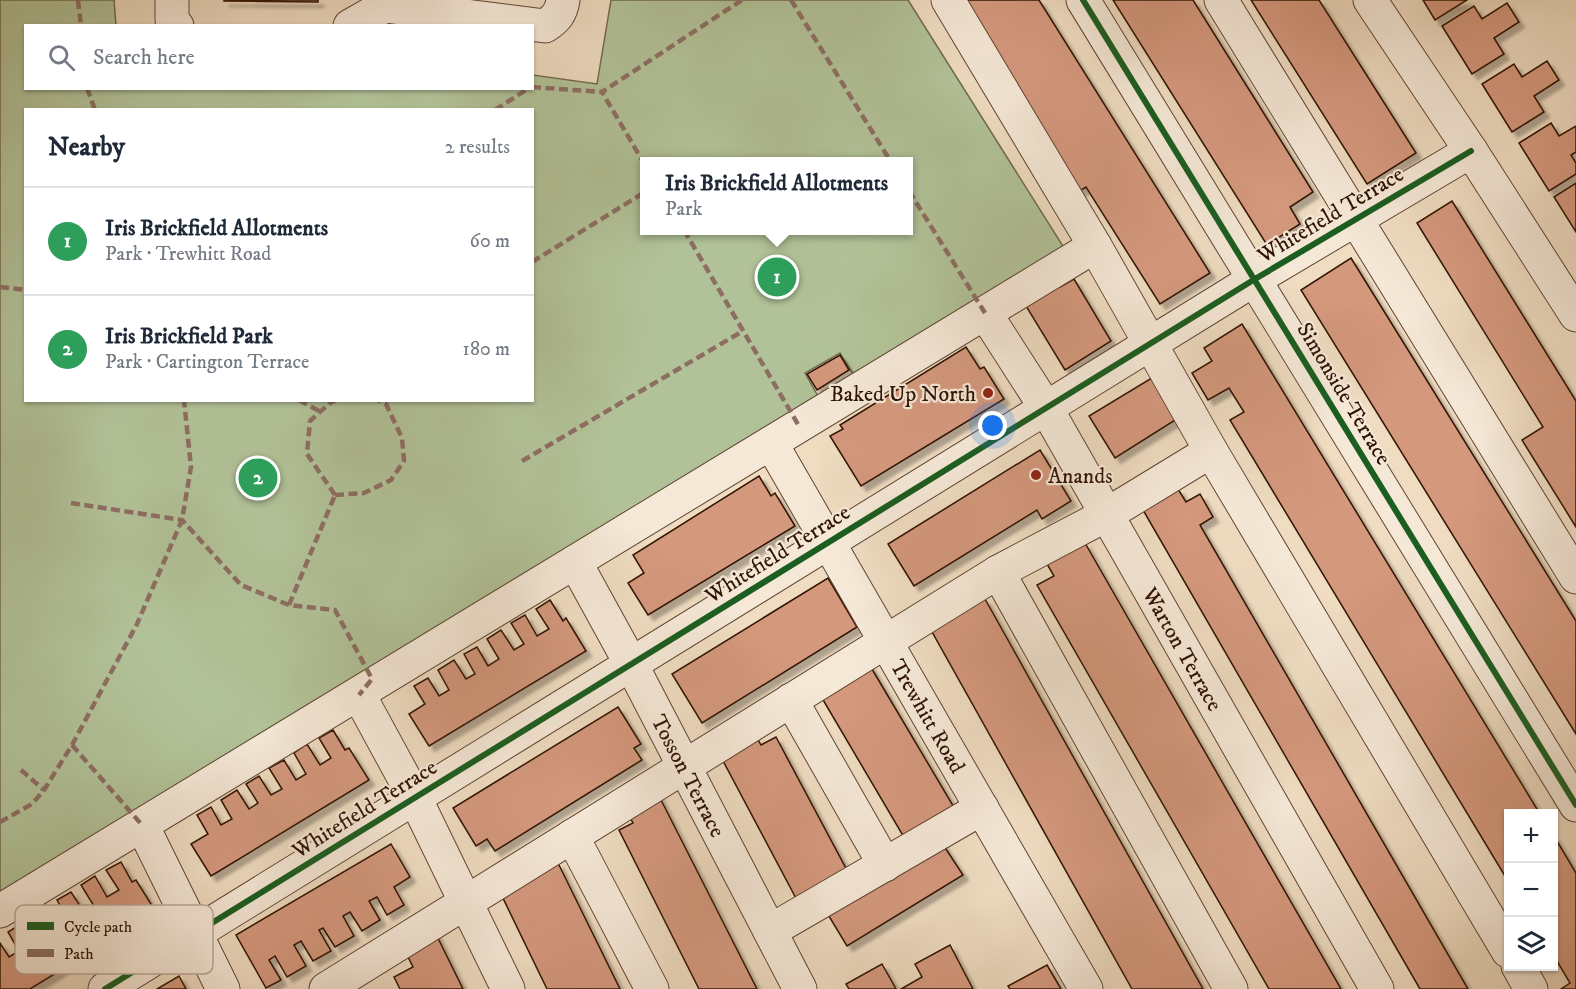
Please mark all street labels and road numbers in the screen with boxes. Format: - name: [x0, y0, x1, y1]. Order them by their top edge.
- street label: Whitefield Terrace: [1252, 161, 1409, 270]
- street label: Simonside Terrace: [1291, 318, 1397, 470]
- street label: Whitefield Terrace: [700, 499, 855, 610]
- street label: Warton Terrace: [1135, 582, 1228, 716]
- street label: Trewhitt Road: [884, 655, 971, 778]
- street label: Tosson Terrace: [645, 710, 731, 842]
- street label: Whitefield Terrace: [287, 754, 442, 865]

